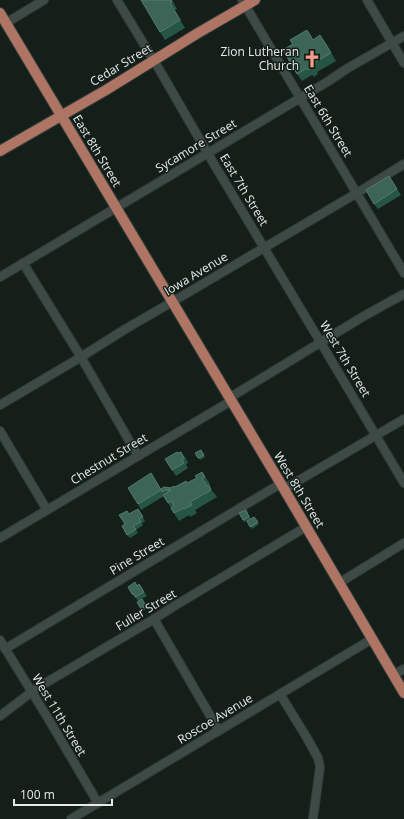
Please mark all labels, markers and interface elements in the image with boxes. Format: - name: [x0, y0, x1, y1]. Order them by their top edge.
- street label: Cedar Street: [86, 39, 155, 90]
- place label: Zion Lutheran Church: [220, 43, 299, 74]
- church icon: Zion Lutheran Church: [302, 49, 322, 69]
- street label: East 6th Street: [300, 81, 357, 160]
- street label: East 8th Street: [69, 111, 126, 190]
- street label: Sycamore Street: [152, 115, 239, 176]
- street label: East 7th Street: [216, 150, 273, 229]
- street label: Iowa Avenue: [161, 248, 231, 299]
- street label: West 7th Street: [316, 317, 375, 400]
- street label: Chestnut Street: [67, 429, 151, 488]
- street label: West 8th Street: [270, 448, 329, 531]
- street label: Pine Street: [106, 533, 167, 579]
- street label: Fuller Street: [112, 585, 179, 634]
- street label: West 11th Street: [28, 671, 91, 759]
- street label: Roscoe Avenue: [174, 689, 256, 748]
- scale bar: [14, 781, 112, 807]
- text: 100 m: [20, 786, 55, 803]

